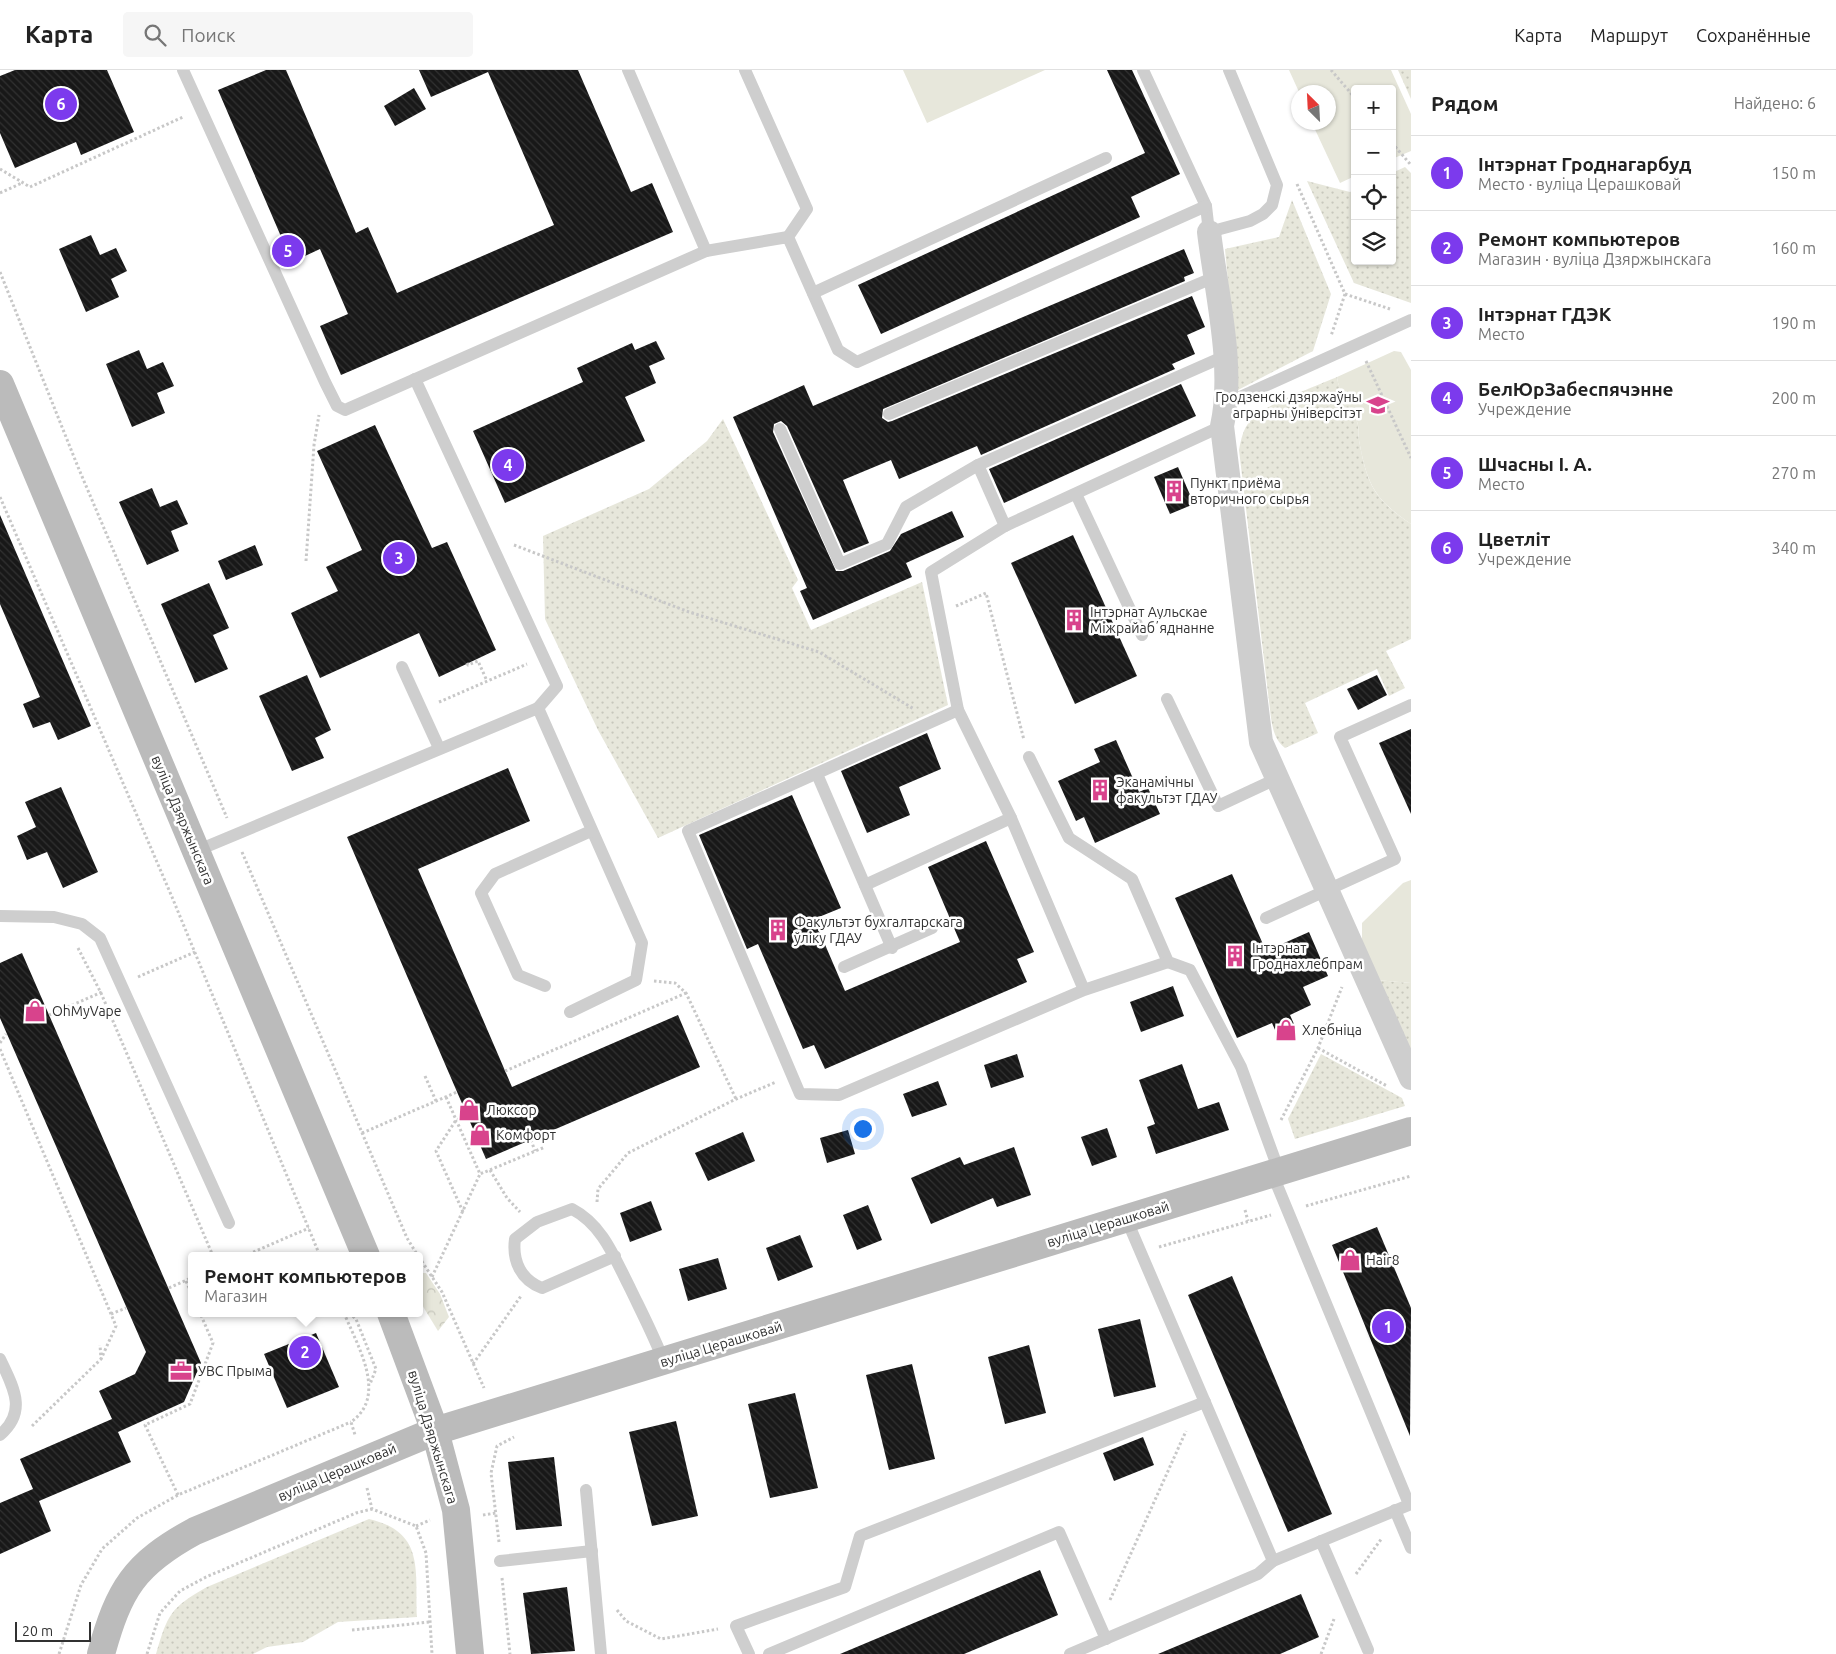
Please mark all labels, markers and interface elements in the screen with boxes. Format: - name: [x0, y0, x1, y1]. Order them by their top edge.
- search box: [123, 12, 473, 57]
- text: Карта: [25, 21, 93, 48]
- icon: search: [141, 21, 169, 49]
- text: Поиск: [181, 24, 235, 46]
- text: Карта: [1514, 25, 1562, 45]
- text: Маршрут: [1590, 25, 1668, 45]
- text: Сохранённые: [1696, 25, 1811, 45]
- pin: 6: [45, 85, 77, 123]
- north arrow: [1291, 85, 1336, 130]
- map controls: [1351, 85, 1396, 265]
- button: +: [1351, 85, 1396, 130]
- text: Рядом: [1431, 91, 1499, 115]
- text: Найдено: 6: [1734, 94, 1816, 112]
- button: −: [1351, 130, 1396, 175]
- text: Інтэрнат Гроднагарбуд: [1478, 153, 1691, 175]
- text: 1: [1442, 164, 1452, 182]
- text: 150 m: [1771, 164, 1816, 182]
- button: locate: [1351, 175, 1396, 220]
- text: Место · вуліца Церашковай: [1478, 175, 1681, 193]
- button: layers: [1351, 220, 1396, 265]
- text: Ремонт компьютеров: [1478, 228, 1680, 250]
- pin: 5: [272, 232, 304, 270]
- text: 2: [1442, 239, 1452, 257]
- text: 160 m: [1771, 239, 1816, 257]
- text: Магазин · вуліца Дзяржынскага: [1478, 250, 1712, 268]
- text: Інтэрнат ГДЭК: [1478, 303, 1611, 325]
- text: 3: [1442, 314, 1452, 332]
- text: 190 m: [1771, 314, 1816, 332]
- text: Место: [1478, 325, 1525, 343]
- text: БелЮрЗабеспячэнне: [1478, 378, 1674, 400]
- place label: Гродзенскі дзяржаўны аграрны ўніверсітэт: [1215, 389, 1362, 421]
- text: 4: [1442, 389, 1452, 407]
- text: 200 m: [1771, 389, 1816, 407]
- school or university icon: Гродзенскі дзяржаўны аграрны ўніверсітэт: [1365, 392, 1391, 418]
- text: Учреждение: [1478, 400, 1572, 418]
- pin: 4: [492, 446, 524, 484]
- text: Шчасны І. А.: [1478, 453, 1592, 475]
- text: 5: [1442, 464, 1452, 482]
- text: 270 m: [1771, 464, 1816, 482]
- place label: Пункт приёма вторичного сырья: [1190, 475, 1309, 507]
- text: Место: [1478, 475, 1525, 493]
- building icon: Пункт приёма вторичного сырья: [1161, 478, 1187, 504]
- text: Цветліт: [1478, 528, 1550, 550]
- pin: 3: [383, 539, 415, 577]
- text: 6: [1442, 539, 1452, 557]
- text: 340 m: [1771, 539, 1816, 557]
- text: Учреждение: [1478, 550, 1572, 568]
- place label: Інтэрнат Аульскае Міжрайабʼяднанне: [1090, 604, 1215, 636]
- building icon: Інтэрнат Аульскае Міжрайабʼяднанне: [1061, 607, 1087, 633]
- street label: вуліца Дзяржынскага: [148, 753, 218, 887]
- place label: Эканамічны факультэт ГДАУ: [1116, 774, 1218, 806]
- building icon: Эканамічны факультэт ГДАУ: [1087, 777, 1113, 803]
- place label: Факультэт бухгалтарскага ўліку ГДАУ: [794, 914, 963, 946]
- building icon: Факультэт бухгалтарскага ўліку ГДАУ: [765, 917, 791, 943]
- place label: Інтэрнат Гроднахлебпрам: [1252, 940, 1363, 972]
- building icon: Інтэрнат Гроднахлебпрам: [1222, 943, 1248, 969]
- shop icon: OhMyVape: [22, 998, 48, 1024]
- place label: OhMyVape: [52, 1003, 122, 1019]
- shop icon: Хлебніца: [1273, 1017, 1299, 1043]
- place label: Хлебніца: [1302, 1022, 1362, 1038]
- shop icon: Люксор: [456, 1097, 482, 1123]
- place label: Люксор: [486, 1102, 537, 1118]
- your location: [850, 1116, 876, 1142]
- shop icon: Комфорт: [467, 1122, 493, 1148]
- place label: Комфорт: [496, 1127, 556, 1143]
- street label: вуліца Церашковай: [1045, 1198, 1171, 1250]
- shop icon: Hair8: [1337, 1247, 1363, 1273]
- popup: [188, 1252, 423, 1317]
- place label: Hair8: [1366, 1252, 1400, 1268]
- text: Ремонт компьютеров: [204, 1265, 407, 1287]
- text: Магазин: [204, 1287, 268, 1305]
- pin: 1: [1372, 1308, 1404, 1346]
- street label: вуліца Церашковай: [658, 1318, 784, 1370]
- pin: 2: [289, 1333, 321, 1371]
- office icon: УВС Прыма: [168, 1358, 194, 1384]
- place label: УВС Прыма: [198, 1363, 272, 1379]
- street label: вуліца Дзяржынскага: [405, 1368, 461, 1506]
- street label: вуліца Церашковай: [275, 1440, 399, 1504]
- scale bar: [15, 1619, 91, 1642]
- text: 20 m: [22, 1623, 53, 1639]

